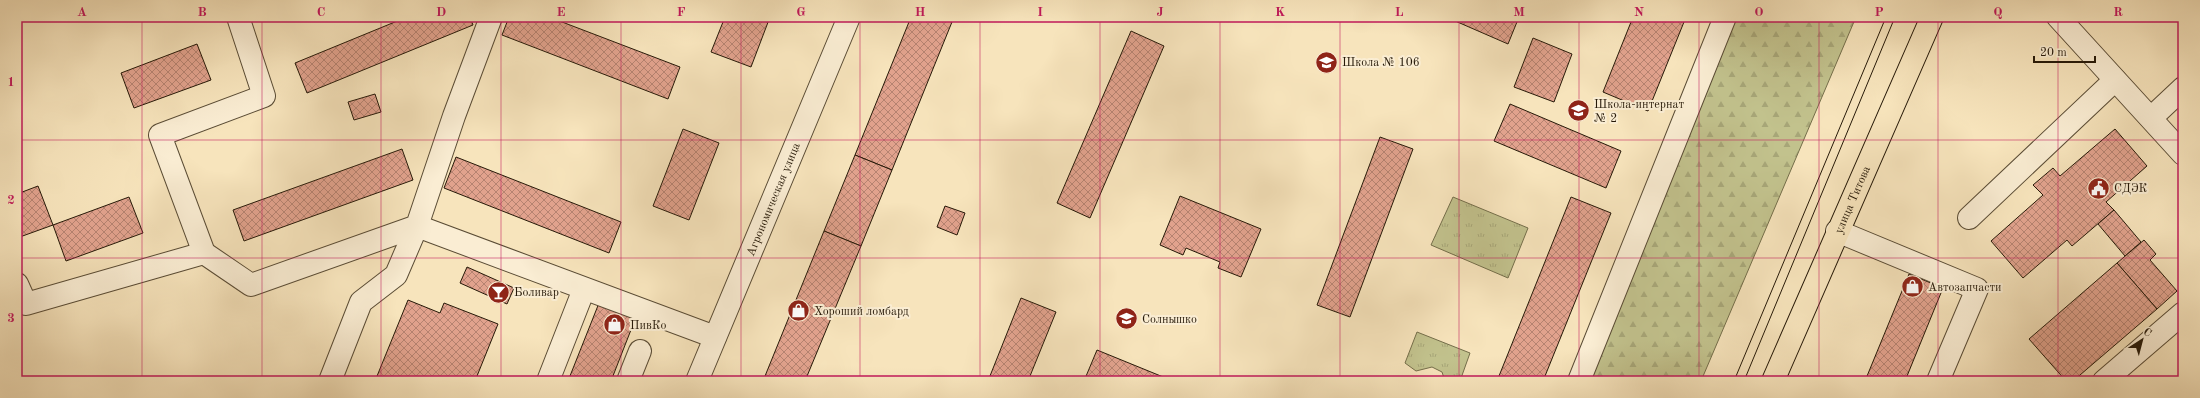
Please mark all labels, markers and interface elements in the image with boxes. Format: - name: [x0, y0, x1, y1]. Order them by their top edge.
- text: A: [77, 6, 87, 19]
- text: B: [197, 6, 207, 19]
- text: C: [317, 6, 325, 19]
- text: D: [436, 6, 446, 19]
- text: E: [557, 6, 566, 19]
- text: F: [677, 6, 686, 19]
- text: G: [796, 6, 806, 19]
- text: H: [915, 6, 926, 19]
- text: I: [1037, 6, 1043, 19]
- text: J: [1156, 6, 1164, 19]
- text: K: [1275, 6, 1285, 19]
- text: L: [1395, 6, 1404, 19]
- text: M: [1513, 6, 1525, 19]
- text: N: [1634, 6, 1644, 19]
- text: O: [1754, 6, 1764, 19]
- text: P: [1874, 6, 1884, 19]
- text: Q: [1993, 6, 2003, 19]
- text: R: [2113, 6, 2123, 19]
- scale bar: [2034, 38, 2095, 64]
- text: 20 m: [2040, 47, 2067, 59]
- school or university icon: Школа № 106: [1313, 49, 1339, 75]
- place label: Школа № 106: [1342, 57, 1420, 69]
- text: 1: [7, 76, 15, 89]
- school or university icon: Школа-интернат № 2: [1566, 98, 1592, 124]
- place label: Школа-интернат № 2: [1594, 99, 1685, 125]
- street label: Агрономическая улица: [745, 141, 803, 258]
- street label: улица Титова: [1833, 164, 1873, 236]
- public building icon: СДЭК: [2086, 175, 2112, 201]
- place label: СДЭК: [2114, 183, 2148, 195]
- text: 2: [7, 194, 15, 207]
- shop icon: Автозапчасти: [1899, 274, 1925, 300]
- bar icon: Боливар: [485, 279, 511, 305]
- place label: Автозапчасти: [1928, 282, 2002, 294]
- place label: Боливар: [514, 287, 559, 299]
- shop icon: Хороший ломбард: [786, 298, 812, 324]
- place label: Хороший ломбард: [814, 306, 909, 318]
- school or university icon: Солнышко: [1114, 306, 1140, 332]
- text: 3: [7, 312, 15, 325]
- shop icon: ПивКо: [601, 312, 627, 338]
- place label: Солнышко: [1142, 314, 1197, 326]
- place label: ПивКо: [630, 320, 666, 332]
- north arrow: [2122, 320, 2162, 360]
- text: С: [2141, 327, 2153, 340]

